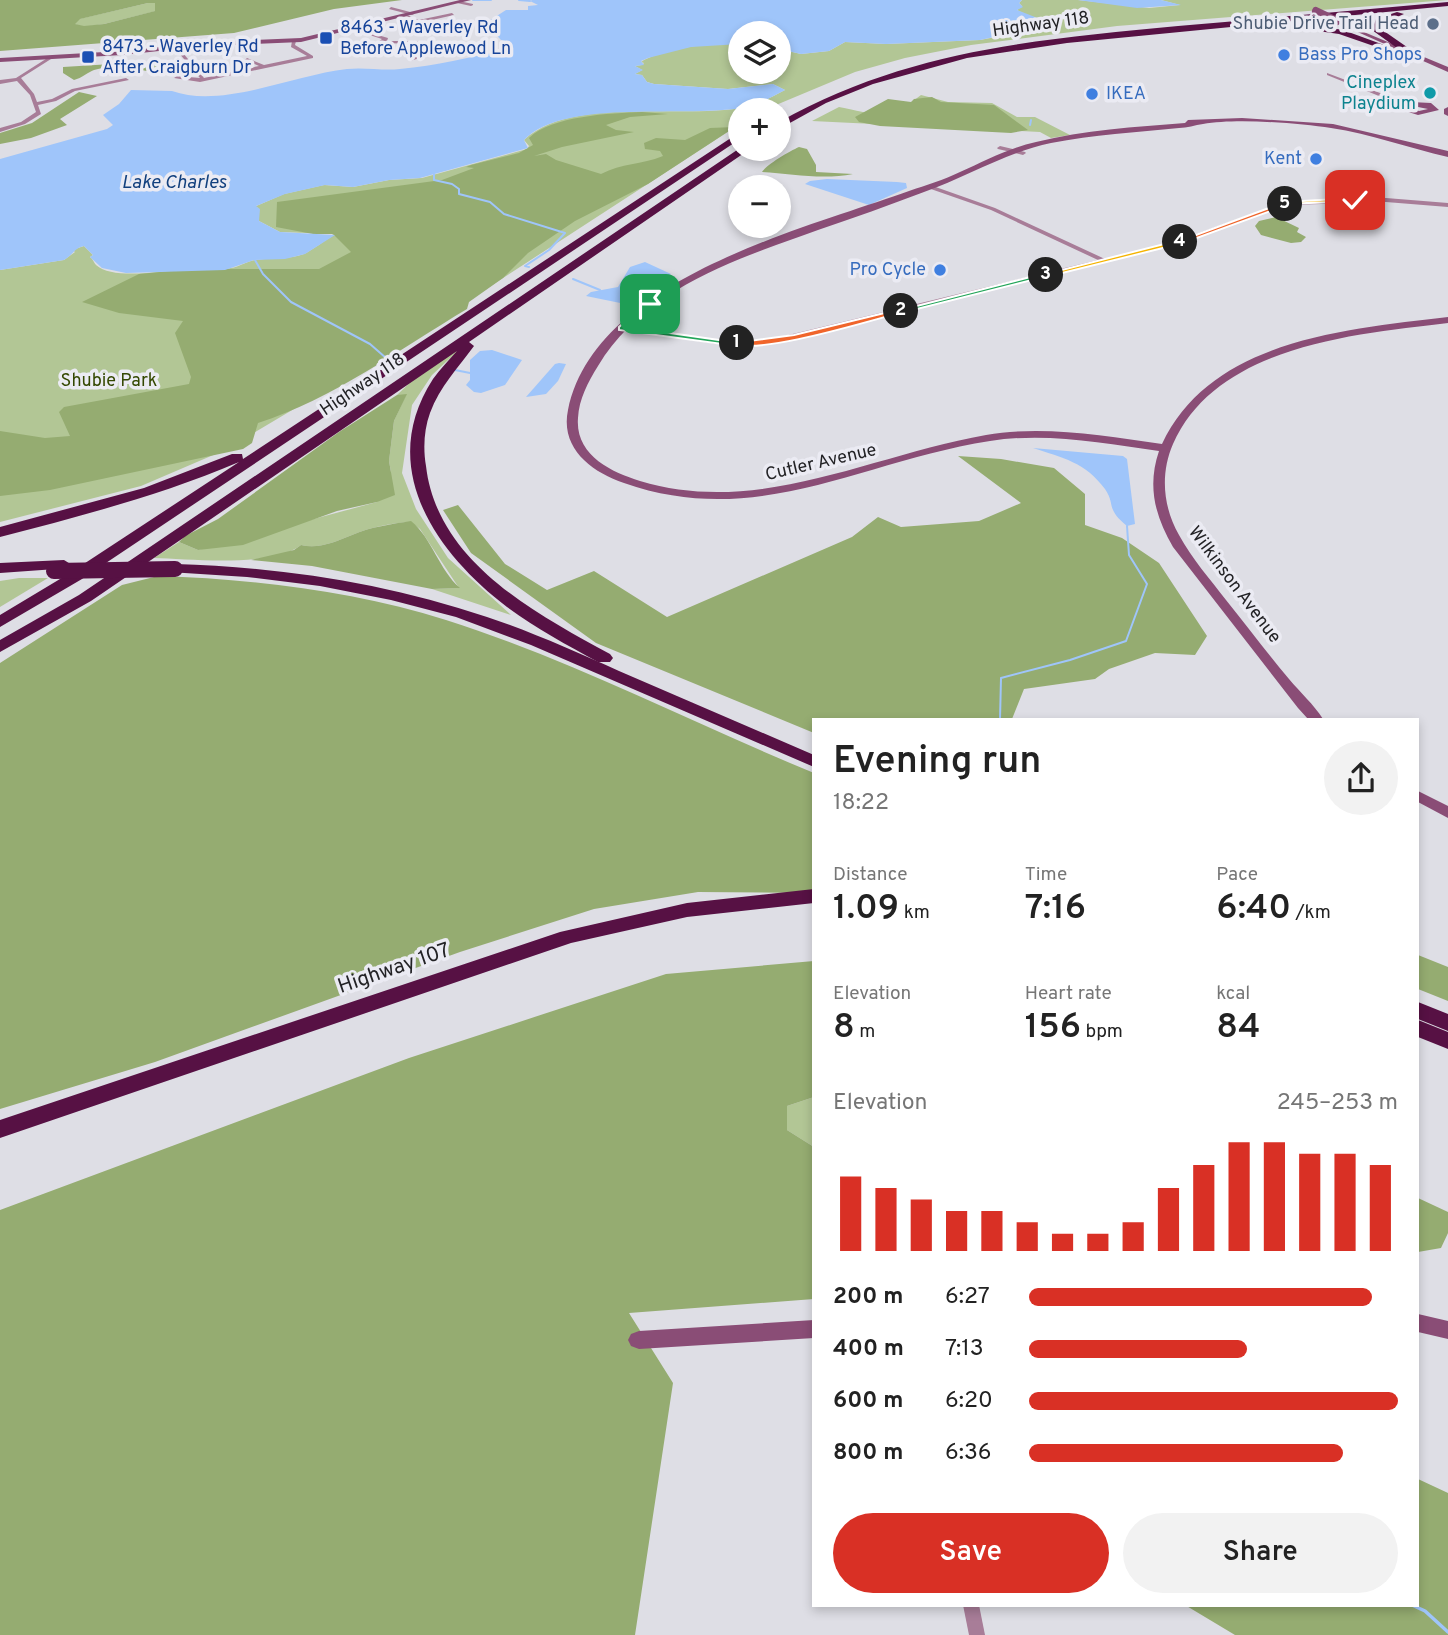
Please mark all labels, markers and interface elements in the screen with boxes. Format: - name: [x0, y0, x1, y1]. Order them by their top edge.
- street label: Highway 118: [991, 7, 1091, 43]
- place label: Shubie Drive Trail Head: [1233, 13, 1419, 36]
- marker: Shubie Drive Trail Head: [1425, 16, 1441, 32]
- place label: 8463 - Waverley Rd Before Applewood Ln: [340, 17, 511, 61]
- map controls: [728, 21, 791, 238]
- button: layers: [728, 21, 791, 84]
- marker: 8463 - Waverley Rd Before Applewood Ln: [318, 30, 334, 46]
- place label: 8473 - Waverley Rd After Craigburn Dr: [102, 36, 259, 80]
- place label: Bass Pro Shops: [1298, 44, 1422, 67]
- marker: Bass Pro Shops: [1276, 47, 1292, 63]
- marker: 8473 - Waverley Rd After Craigburn Dr: [80, 49, 96, 65]
- place label: Cineplex Playdium: [1341, 72, 1416, 116]
- place label: IKEA: [1106, 83, 1146, 106]
- marker: Cineplex Playdium: [1422, 85, 1438, 101]
- marker: IKEA: [1084, 86, 1100, 102]
- button: +: [728, 98, 791, 161]
- place label: Kent: [1264, 148, 1302, 171]
- marker: Kent: [1308, 151, 1324, 167]
- pin: [1325, 170, 1385, 230]
- water label: Lake Charles: [121, 171, 227, 195]
- button: −: [728, 175, 791, 238]
- icon: check: [1336, 181, 1374, 219]
- pin: 5: [1268, 186, 1302, 222]
- text: 5: [1279, 191, 1290, 215]
- pin: 4: [1162, 224, 1198, 260]
- text: 4: [1173, 229, 1186, 253]
- pin: 3: [1028, 258, 1064, 292]
- place label: Pro Cycle: [850, 259, 926, 282]
- marker: Pro Cycle: [932, 262, 948, 278]
- text: 3: [1040, 262, 1051, 286]
- pin: [620, 274, 680, 334]
- icon: arrive: [631, 285, 669, 323]
- pin: 2: [884, 294, 918, 328]
- text: 2: [895, 298, 906, 322]
- pin: 1: [720, 326, 754, 360]
- text: 1: [733, 330, 740, 354]
- street label: Highway 118: [316, 348, 410, 422]
- park label: Shubie Park: [61, 370, 157, 393]
- street label: Cutler Avenue: [763, 439, 879, 487]
- street label: Wilkinson Avenue: [1182, 522, 1286, 648]
- text: Evening run: [833, 738, 1041, 787]
- button: share: [1324, 741, 1398, 815]
- text: 18:22: [833, 789, 889, 818]
- text: Distance: [833, 863, 908, 887]
- text: Time: [1025, 863, 1067, 887]
- text: Pace: [1216, 863, 1258, 887]
- text: 1.09: [833, 887, 899, 931]
- text: 7:16: [1025, 887, 1086, 931]
- text: 6:40: [1216, 887, 1291, 931]
- text: km: [899, 901, 930, 925]
- text: /km: [1291, 901, 1331, 925]
- street label: Highway 107: [334, 937, 454, 1001]
- text: Elevation: [833, 982, 911, 1006]
- text: Heart rate: [1025, 982, 1112, 1006]
- text: kcal: [1216, 982, 1250, 1006]
- text: 8: [833, 1006, 855, 1050]
- text: 156: [1025, 1006, 1081, 1050]
- text: 84: [1216, 1006, 1260, 1050]
- text: m: [855, 1020, 875, 1044]
- text: bpm: [1081, 1020, 1123, 1044]
- text: Elevation: [833, 1089, 928, 1118]
- text: 245–253 m: [1277, 1089, 1398, 1118]
- text: 200 m: [833, 1283, 903, 1312]
- text: 6:27: [945, 1283, 990, 1312]
- text: 400 m: [833, 1335, 904, 1364]
- text: 7:13: [945, 1335, 984, 1364]
- text: 600 m: [833, 1387, 903, 1416]
- text: 6:20: [945, 1387, 993, 1416]
- text: 800 m: [833, 1439, 903, 1468]
- text: 6:36: [945, 1439, 991, 1468]
- button: Save: [833, 1513, 1109, 1593]
- button: Share: [1123, 1513, 1398, 1593]

